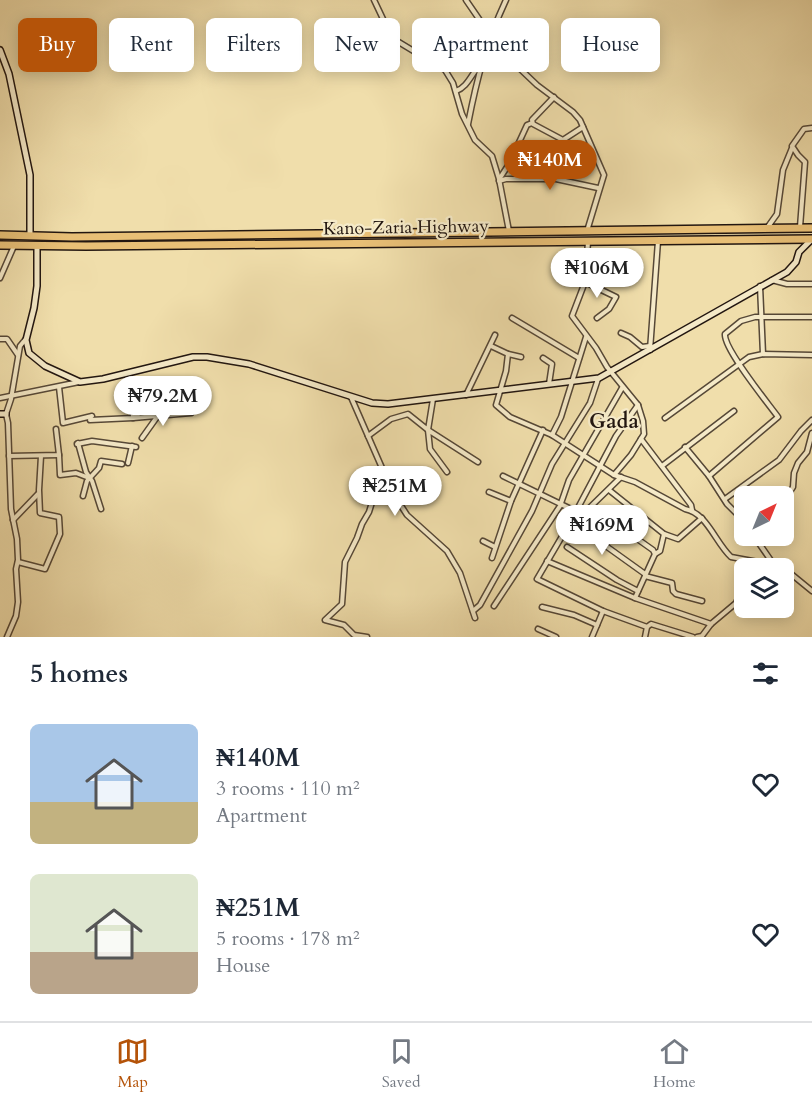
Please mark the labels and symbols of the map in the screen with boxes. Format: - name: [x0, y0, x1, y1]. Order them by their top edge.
- pin: ₦140M: [508, 140, 592, 191]
- street label: Kano-Zaria Highway: [323, 214, 490, 241]
- pin: ₦106M: [555, 248, 639, 299]
- pin: ₦79.2M: [114, 376, 212, 427]
- district label: Gada: [589, 407, 640, 436]
- pin: ₦251M: [353, 466, 437, 517]
- north arrow: [734, 486, 794, 546]
- pin: ₦169M: [560, 505, 644, 556]

